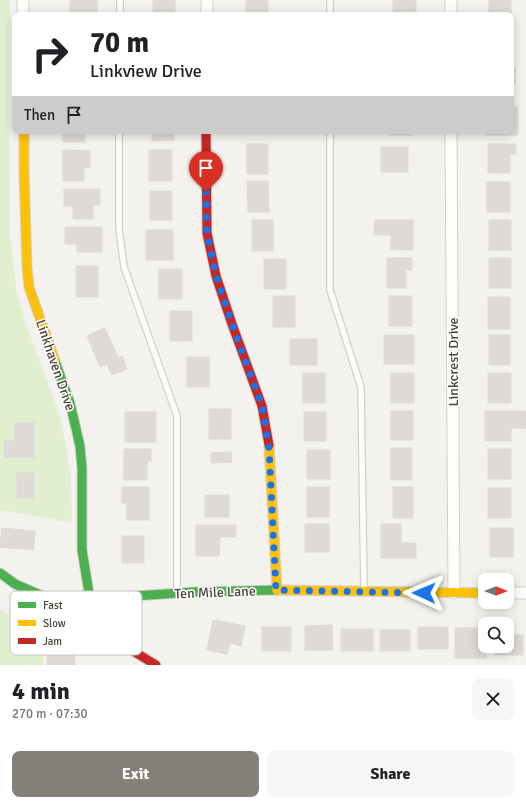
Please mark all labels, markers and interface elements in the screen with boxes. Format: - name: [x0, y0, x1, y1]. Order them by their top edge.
- text: 70 m: [90, 26, 149, 60]
- icon: right: [24, 28, 76, 80]
- text: Linkview Drive: [90, 60, 202, 82]
- icon: arrive: [63, 104, 85, 126]
- text: Then: [24, 106, 55, 124]
- pin: [189, 151, 223, 192]
- icon: arrive: [195, 157, 217, 179]
- street label: Linkhaven Drive: [32, 317, 79, 413]
- street label: Linkcrest Drive: [445, 317, 462, 407]
- position arrow: [403, 572, 445, 614]
- north arrow: [478, 573, 514, 609]
- map controls: [478, 573, 514, 653]
- street label: Ten Mile Lane: [174, 583, 256, 602]
- legend: [10, 591, 142, 655]
- text: Fast: [43, 599, 63, 612]
- text: Slow: [43, 617, 66, 630]
- button: search: [478, 617, 514, 653]
- text: Jam: [43, 635, 62, 648]
- text: 4 min: [12, 676, 70, 706]
- button: close: [472, 678, 514, 720]
- text: 270 m · 07:30: [12, 706, 88, 722]
- button: Exit: [12, 751, 259, 797]
- button: Share: [267, 751, 514, 797]

